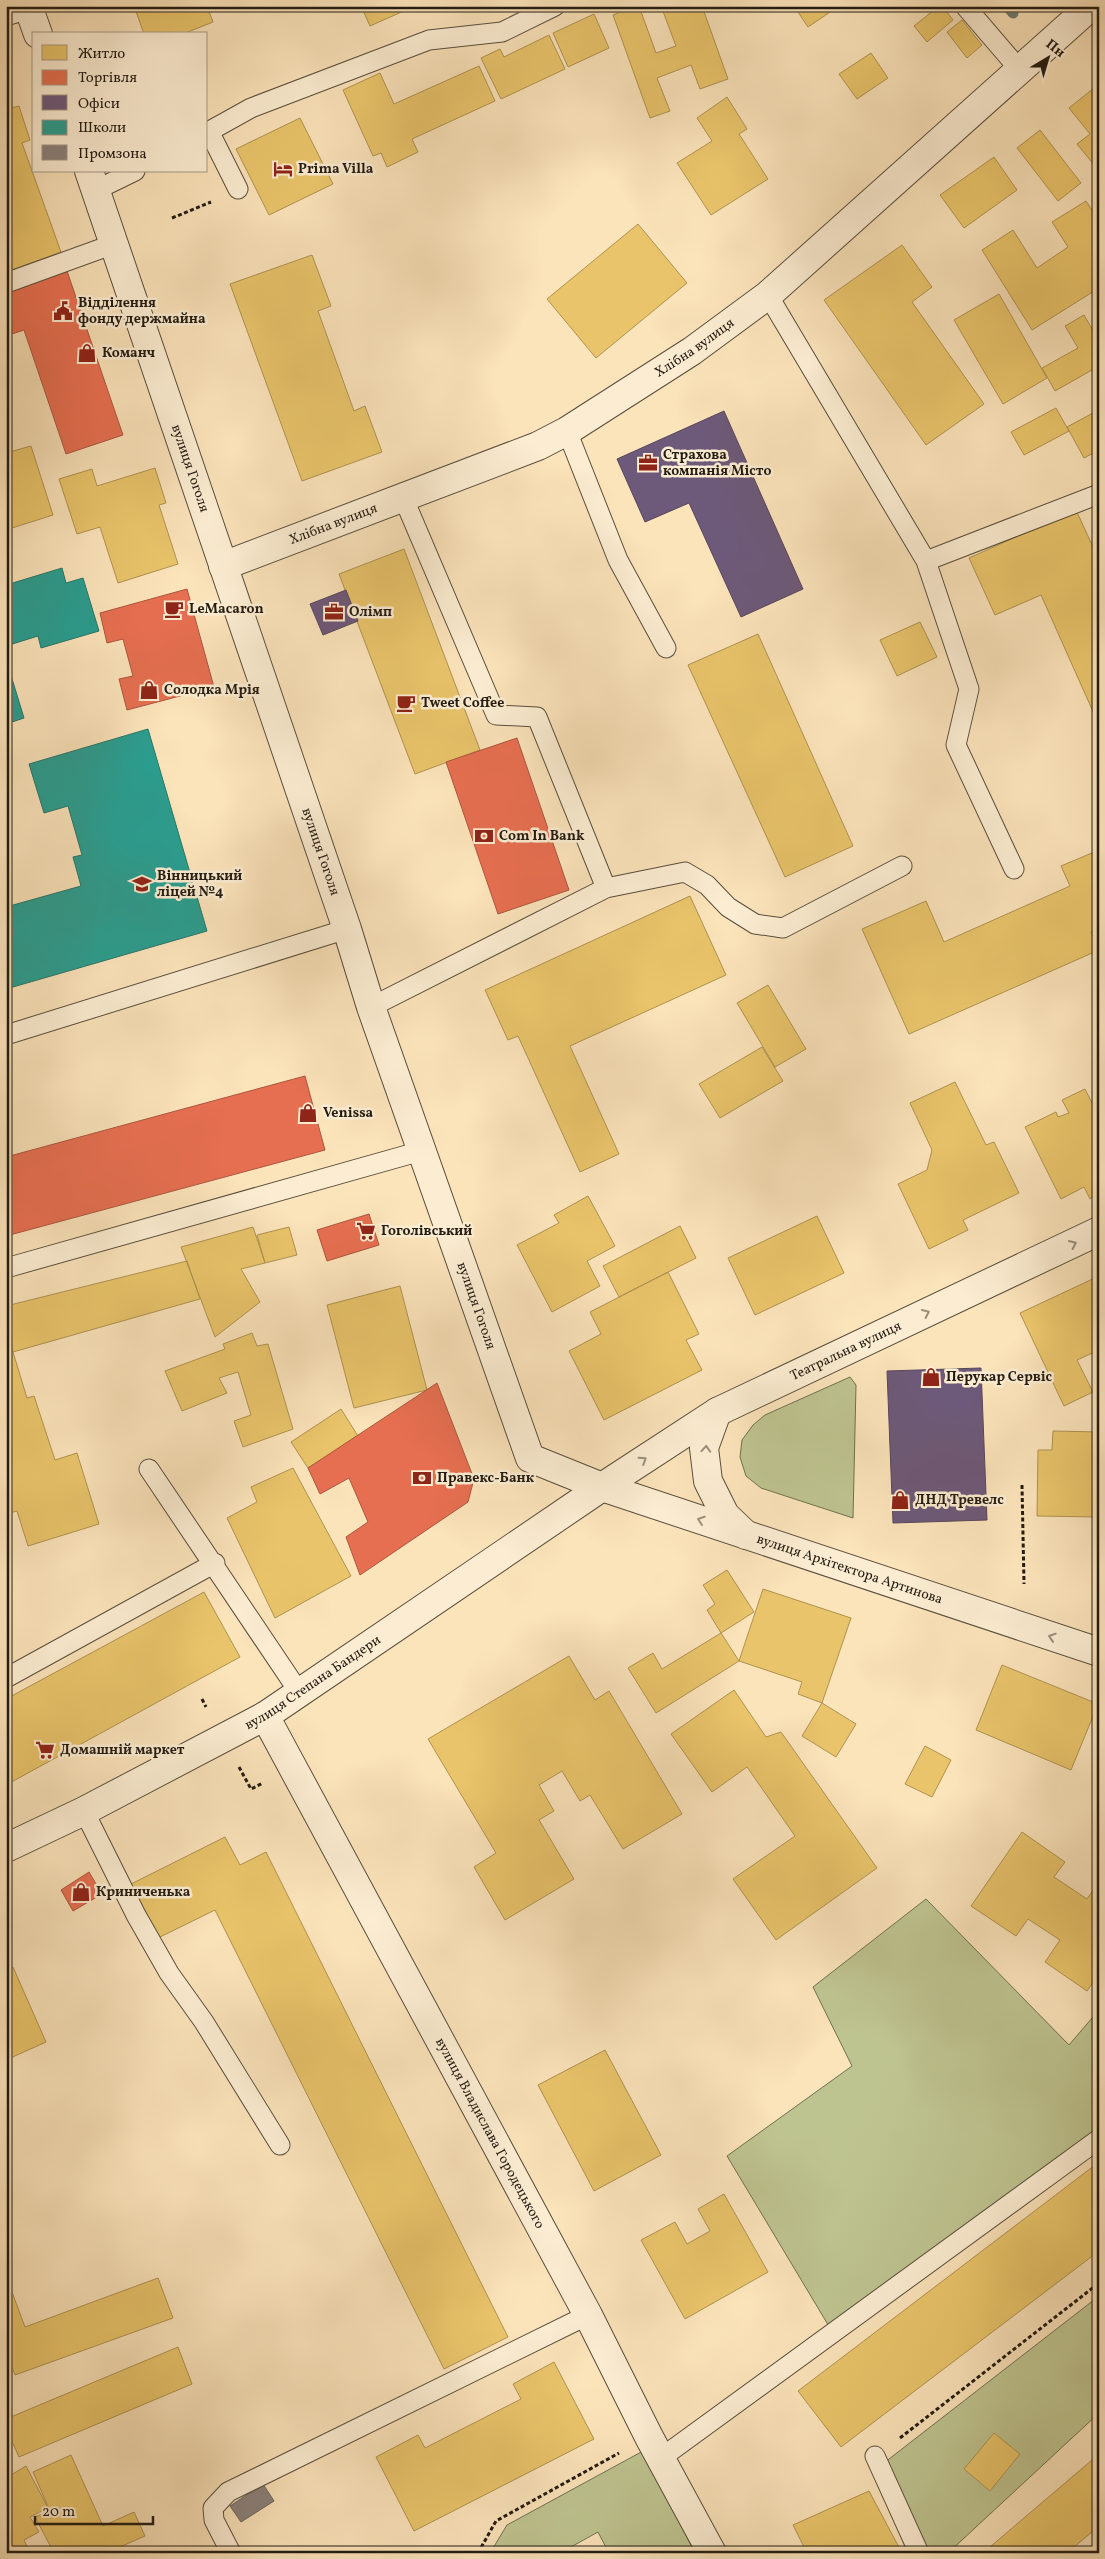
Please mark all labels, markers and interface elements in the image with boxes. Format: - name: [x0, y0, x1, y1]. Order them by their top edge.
- legend: [32, 32, 208, 172]
- north arrow: [1022, 32, 1072, 82]
- text: Пн: [1041, 35, 1069, 63]
- text: Житло: [78, 44, 125, 65]
- text: Торгівля: [78, 68, 137, 89]
- text: Офіси: [78, 94, 120, 115]
- text: Школи: [78, 118, 126, 139]
- text: Промзона: [78, 144, 147, 165]
- hotel icon: Prima Villa: [272, 158, 294, 180]
- place label: Prima Villa: [298, 160, 374, 179]
- place label: Відділення фонду держмайна: [78, 294, 206, 329]
- public building icon: Відділення фонду держмайна: [52, 300, 74, 322]
- street label: Хлібна вулиця: [651, 314, 738, 382]
- shop icon: Команч: [76, 342, 98, 364]
- place label: Команч: [102, 344, 155, 363]
- street label: вулиця Гоголя: [166, 422, 214, 515]
- place label: Страхова компанія Місто: [663, 446, 772, 481]
- office icon: Страхова компанія Місто: [637, 452, 659, 474]
- street label: Хлібна вулиця: [287, 499, 380, 549]
- cafe icon: LeMacaron: [163, 598, 185, 620]
- place label: LeMacaron: [189, 600, 264, 619]
- office icon: Олімп: [323, 601, 345, 623]
- place label: Олімп: [349, 603, 392, 622]
- shop icon: Солодка Мрія: [138, 679, 160, 701]
- place label: Солодка Мрія: [164, 681, 260, 700]
- cafe icon: Tweet Coffee: [395, 692, 417, 714]
- place label: Tweet Coffee: [421, 694, 504, 713]
- street label: вулиця Гоголя: [297, 805, 344, 898]
- bank icon: Com In Bank: [473, 825, 495, 847]
- place label: Com In Bank: [499, 827, 585, 846]
- place label: Вінницький ліцей №4: [157, 867, 242, 902]
- school or university icon: Вінницький ліцей №4: [131, 873, 153, 895]
- shop icon: Venissa: [297, 1102, 319, 1124]
- place label: Venissa: [323, 1104, 374, 1123]
- supermarket icon: Гоголівський: [355, 1220, 377, 1242]
- place label: Гоголівський: [381, 1222, 472, 1241]
- one-way arrow: [1068, 1239, 1077, 1250]
- street label: вулиця Гоголя: [452, 1259, 500, 1352]
- one-way arrow: [921, 1309, 930, 1319]
- street label: Театральна вулиця: [787, 1317, 904, 1385]
- shop icon: Перукар Сервіс: [920, 1366, 942, 1388]
- place label: Перукар Сервіс: [946, 1368, 1052, 1387]
- one-way arrow: [700, 1444, 711, 1452]
- one-way arrow: [637, 1457, 646, 1466]
- bank icon: Правекс-Банк: [411, 1467, 433, 1489]
- place label: Правекс-Банк: [437, 1469, 535, 1488]
- shop icon: ДНД Тревелс: [889, 1489, 911, 1511]
- place label: ДНД Тревелс: [915, 1491, 1004, 1510]
- one-way arrow: [697, 1516, 706, 1526]
- street label: вулиця Архітектора Артинова: [754, 1530, 945, 1609]
- street label: вулиця Степана Бандери: [241, 1630, 385, 1734]
- one-way arrow: [1049, 1633, 1057, 1643]
- supermarket icon: Домашній маркет: [34, 1739, 56, 1761]
- place label: Домашній маркет: [60, 1741, 185, 1760]
- shop icon: Криниченька: [70, 1881, 92, 1903]
- place label: Криниченька: [96, 1883, 191, 1902]
- street label: вулиця Владислава Городецького: [431, 2034, 549, 2232]
- scale bar: [35, 2494, 152, 2526]
- text: 20 m: [42, 2502, 75, 2523]

